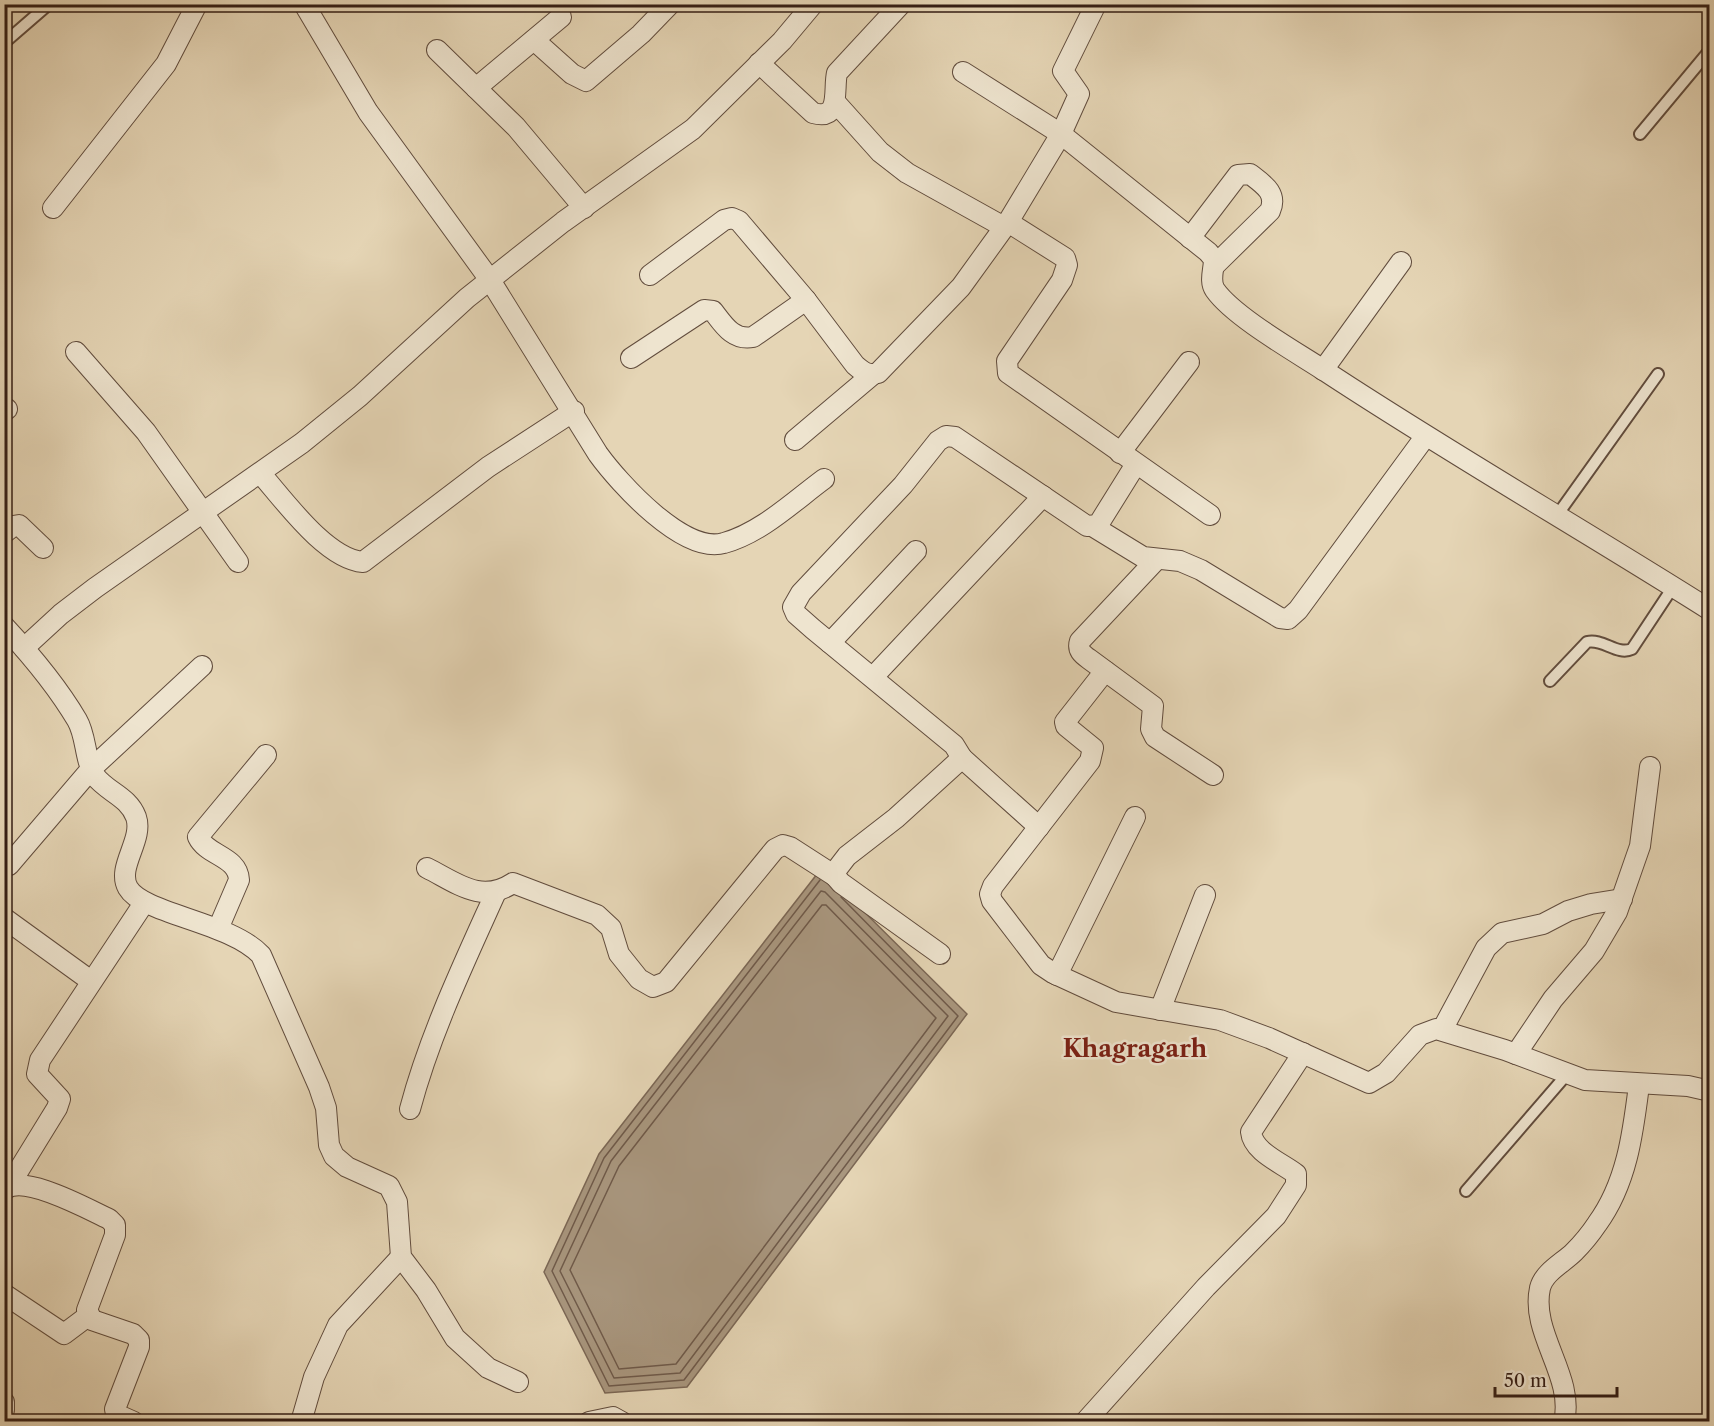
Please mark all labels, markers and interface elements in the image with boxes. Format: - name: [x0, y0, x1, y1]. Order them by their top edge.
- district label: Khagragarh: [1063, 1034, 1208, 1063]
- scale bar: [1495, 1360, 1616, 1398]
- text: 50 m: [1504, 1370, 1547, 1392]

